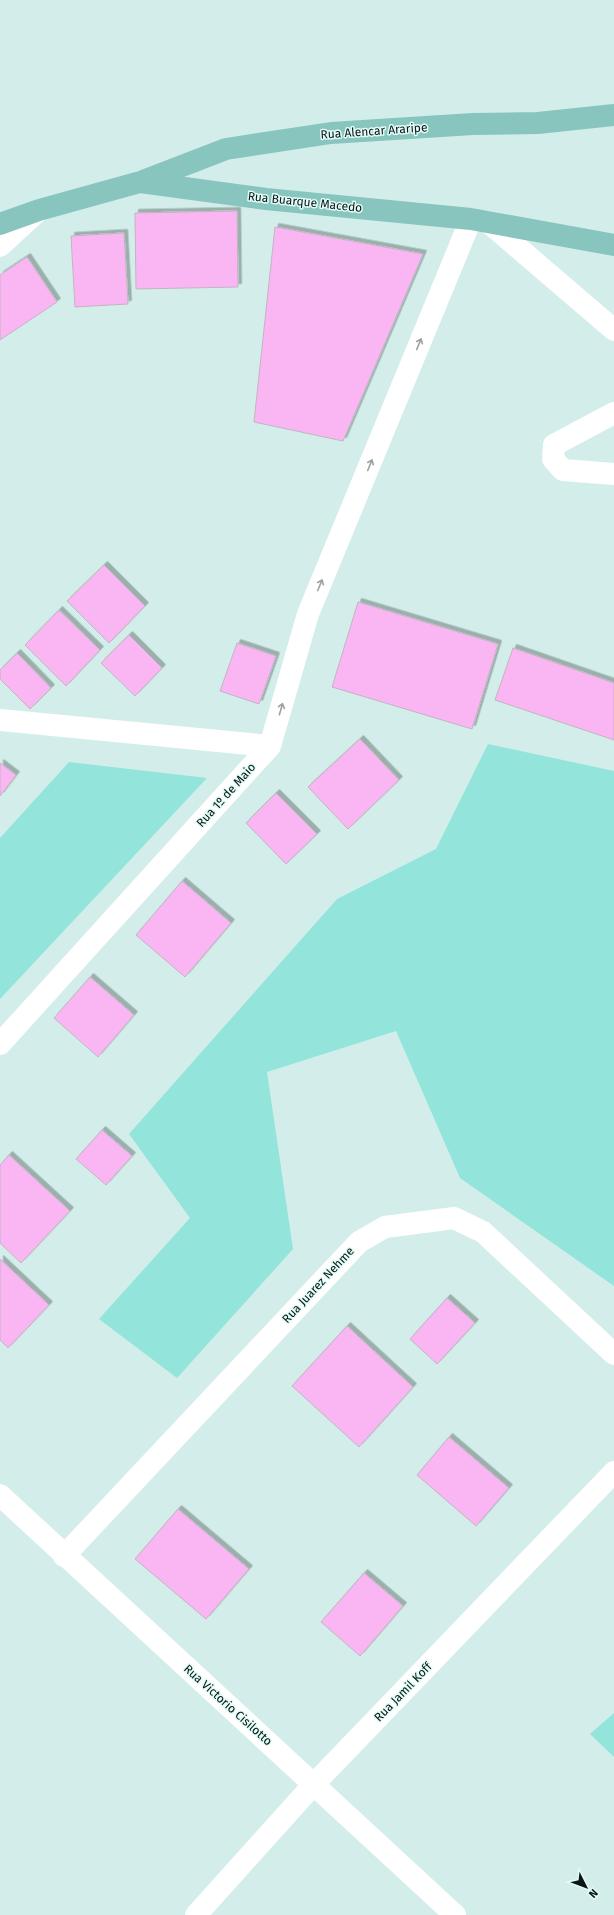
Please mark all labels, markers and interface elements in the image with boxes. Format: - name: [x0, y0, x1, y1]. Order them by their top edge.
- street label: Rua Alencar Araripe: [320, 120, 428, 142]
- street label: Rua Buarque Macedo: [247, 189, 363, 215]
- one-way arrow: [416, 339, 424, 351]
- one-way arrow: [366, 459, 374, 471]
- one-way arrow: [317, 579, 324, 591]
- one-way arrow: [278, 702, 285, 715]
- street label: Rua 1º de Maio: [194, 760, 258, 830]
- street label: Rua Juarez Nehme: [279, 1244, 357, 1326]
- street label: Rua Jamil Koff: [371, 1659, 435, 1724]
- street label: Rua Victorio Cisilotto: [181, 1662, 275, 1748]
- north arrow: [566, 1867, 606, 1907]
- text: N: [586, 1886, 600, 1900]

